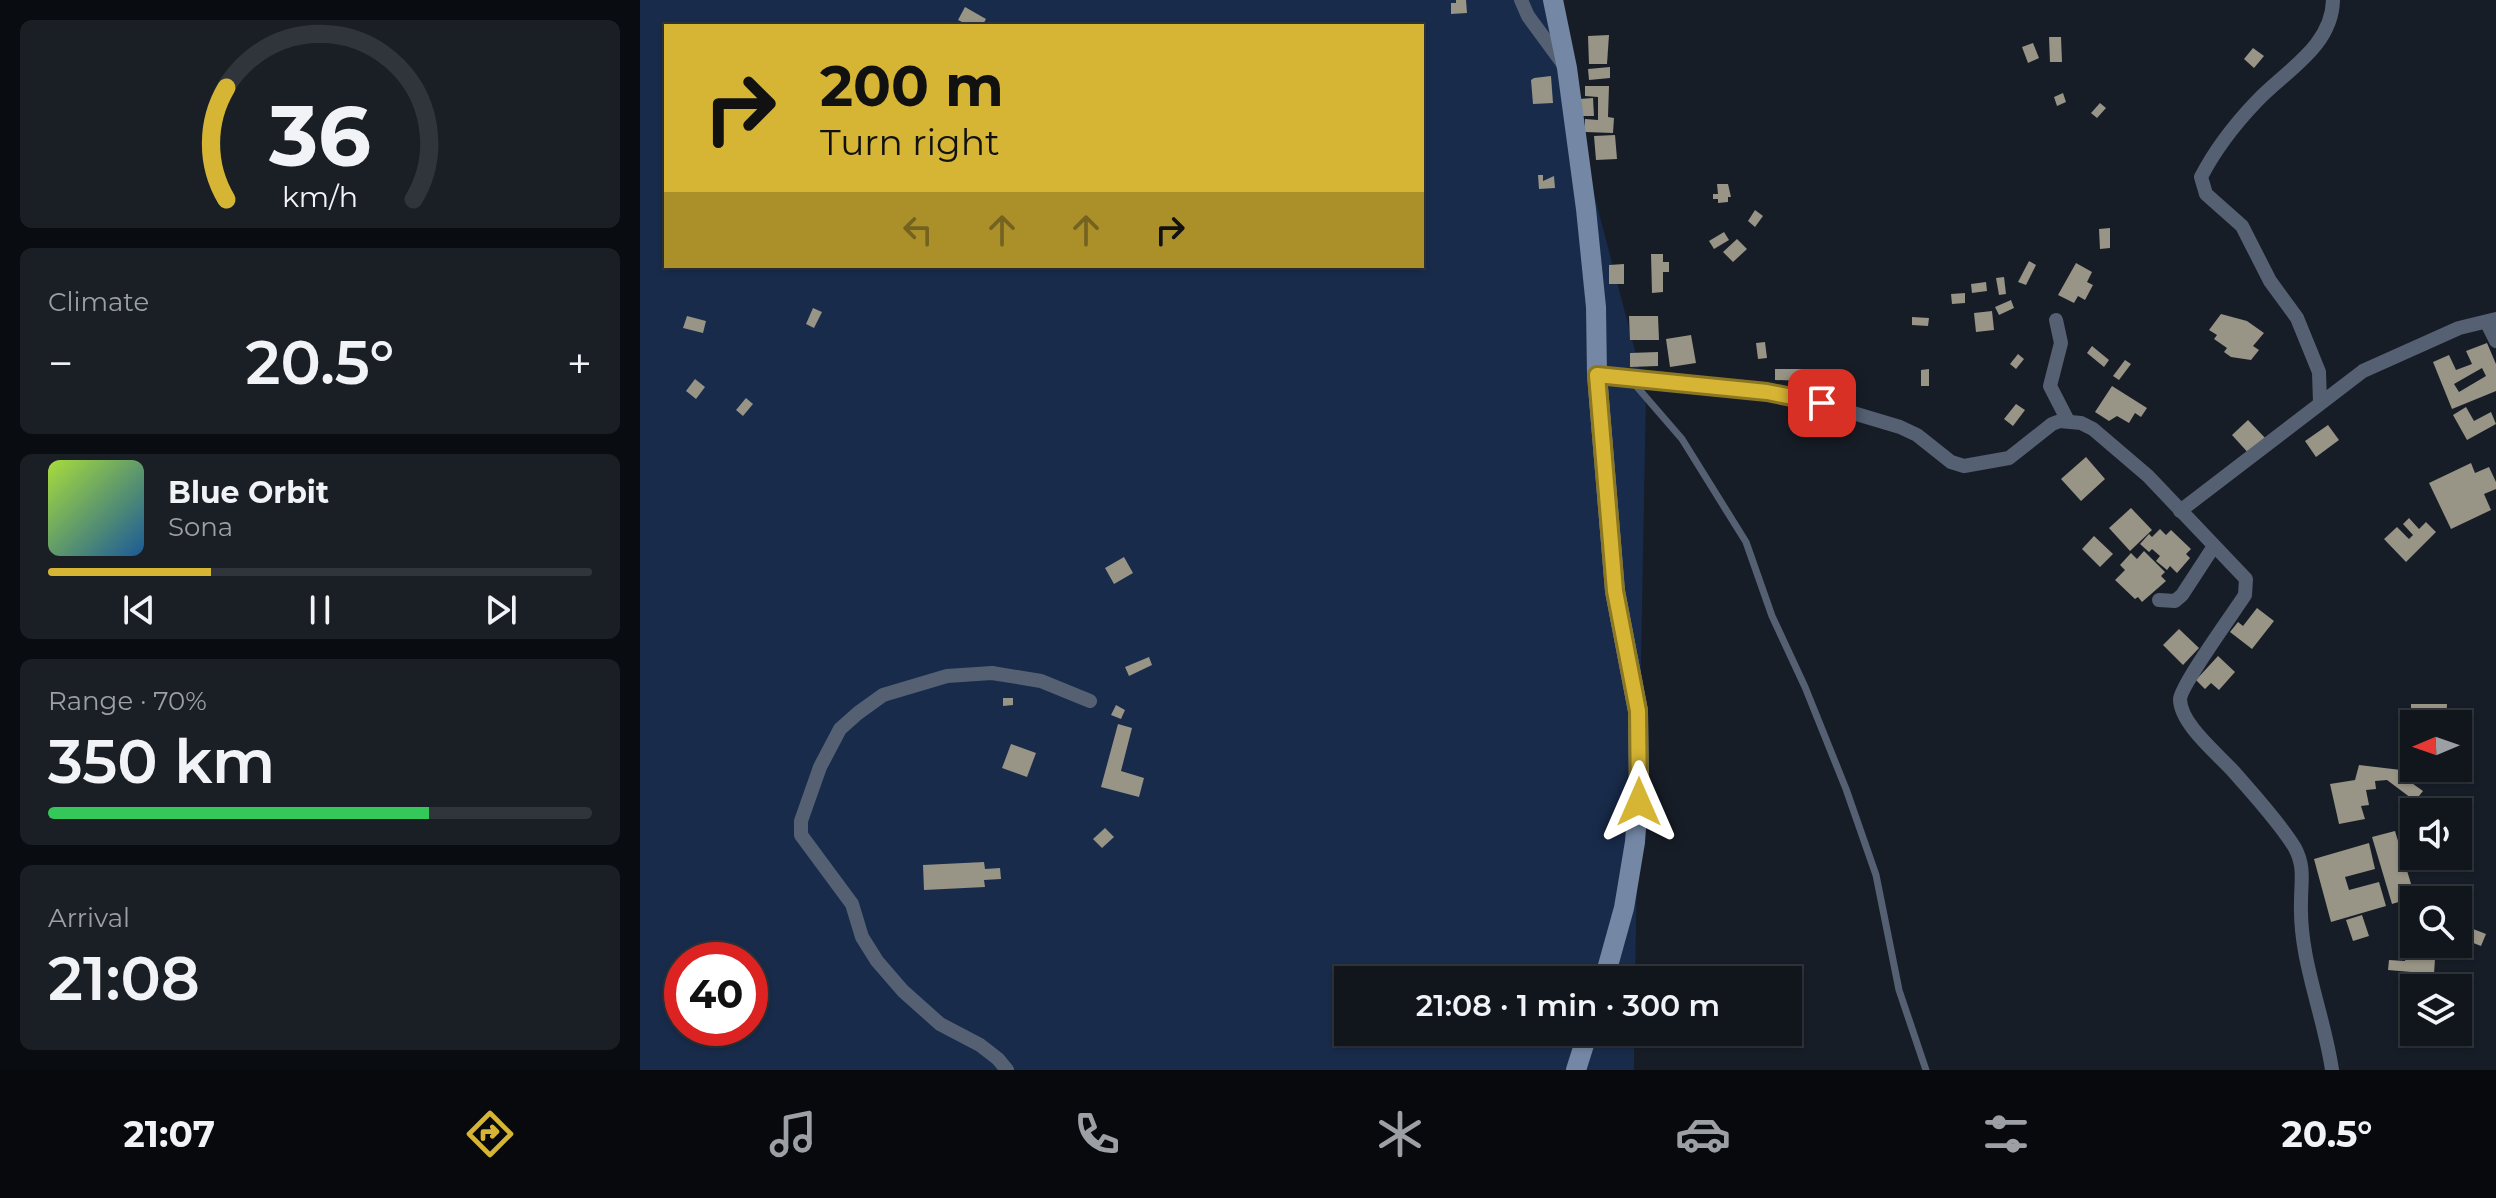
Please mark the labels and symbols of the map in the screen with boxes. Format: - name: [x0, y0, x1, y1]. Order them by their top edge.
- pin: [1788, 369, 1856, 437]
- north arrow: [2400, 710, 2472, 782]
- position arrow: [1597, 760, 1681, 844]
- speed limit sign: 40: [664, 942, 768, 1046]

